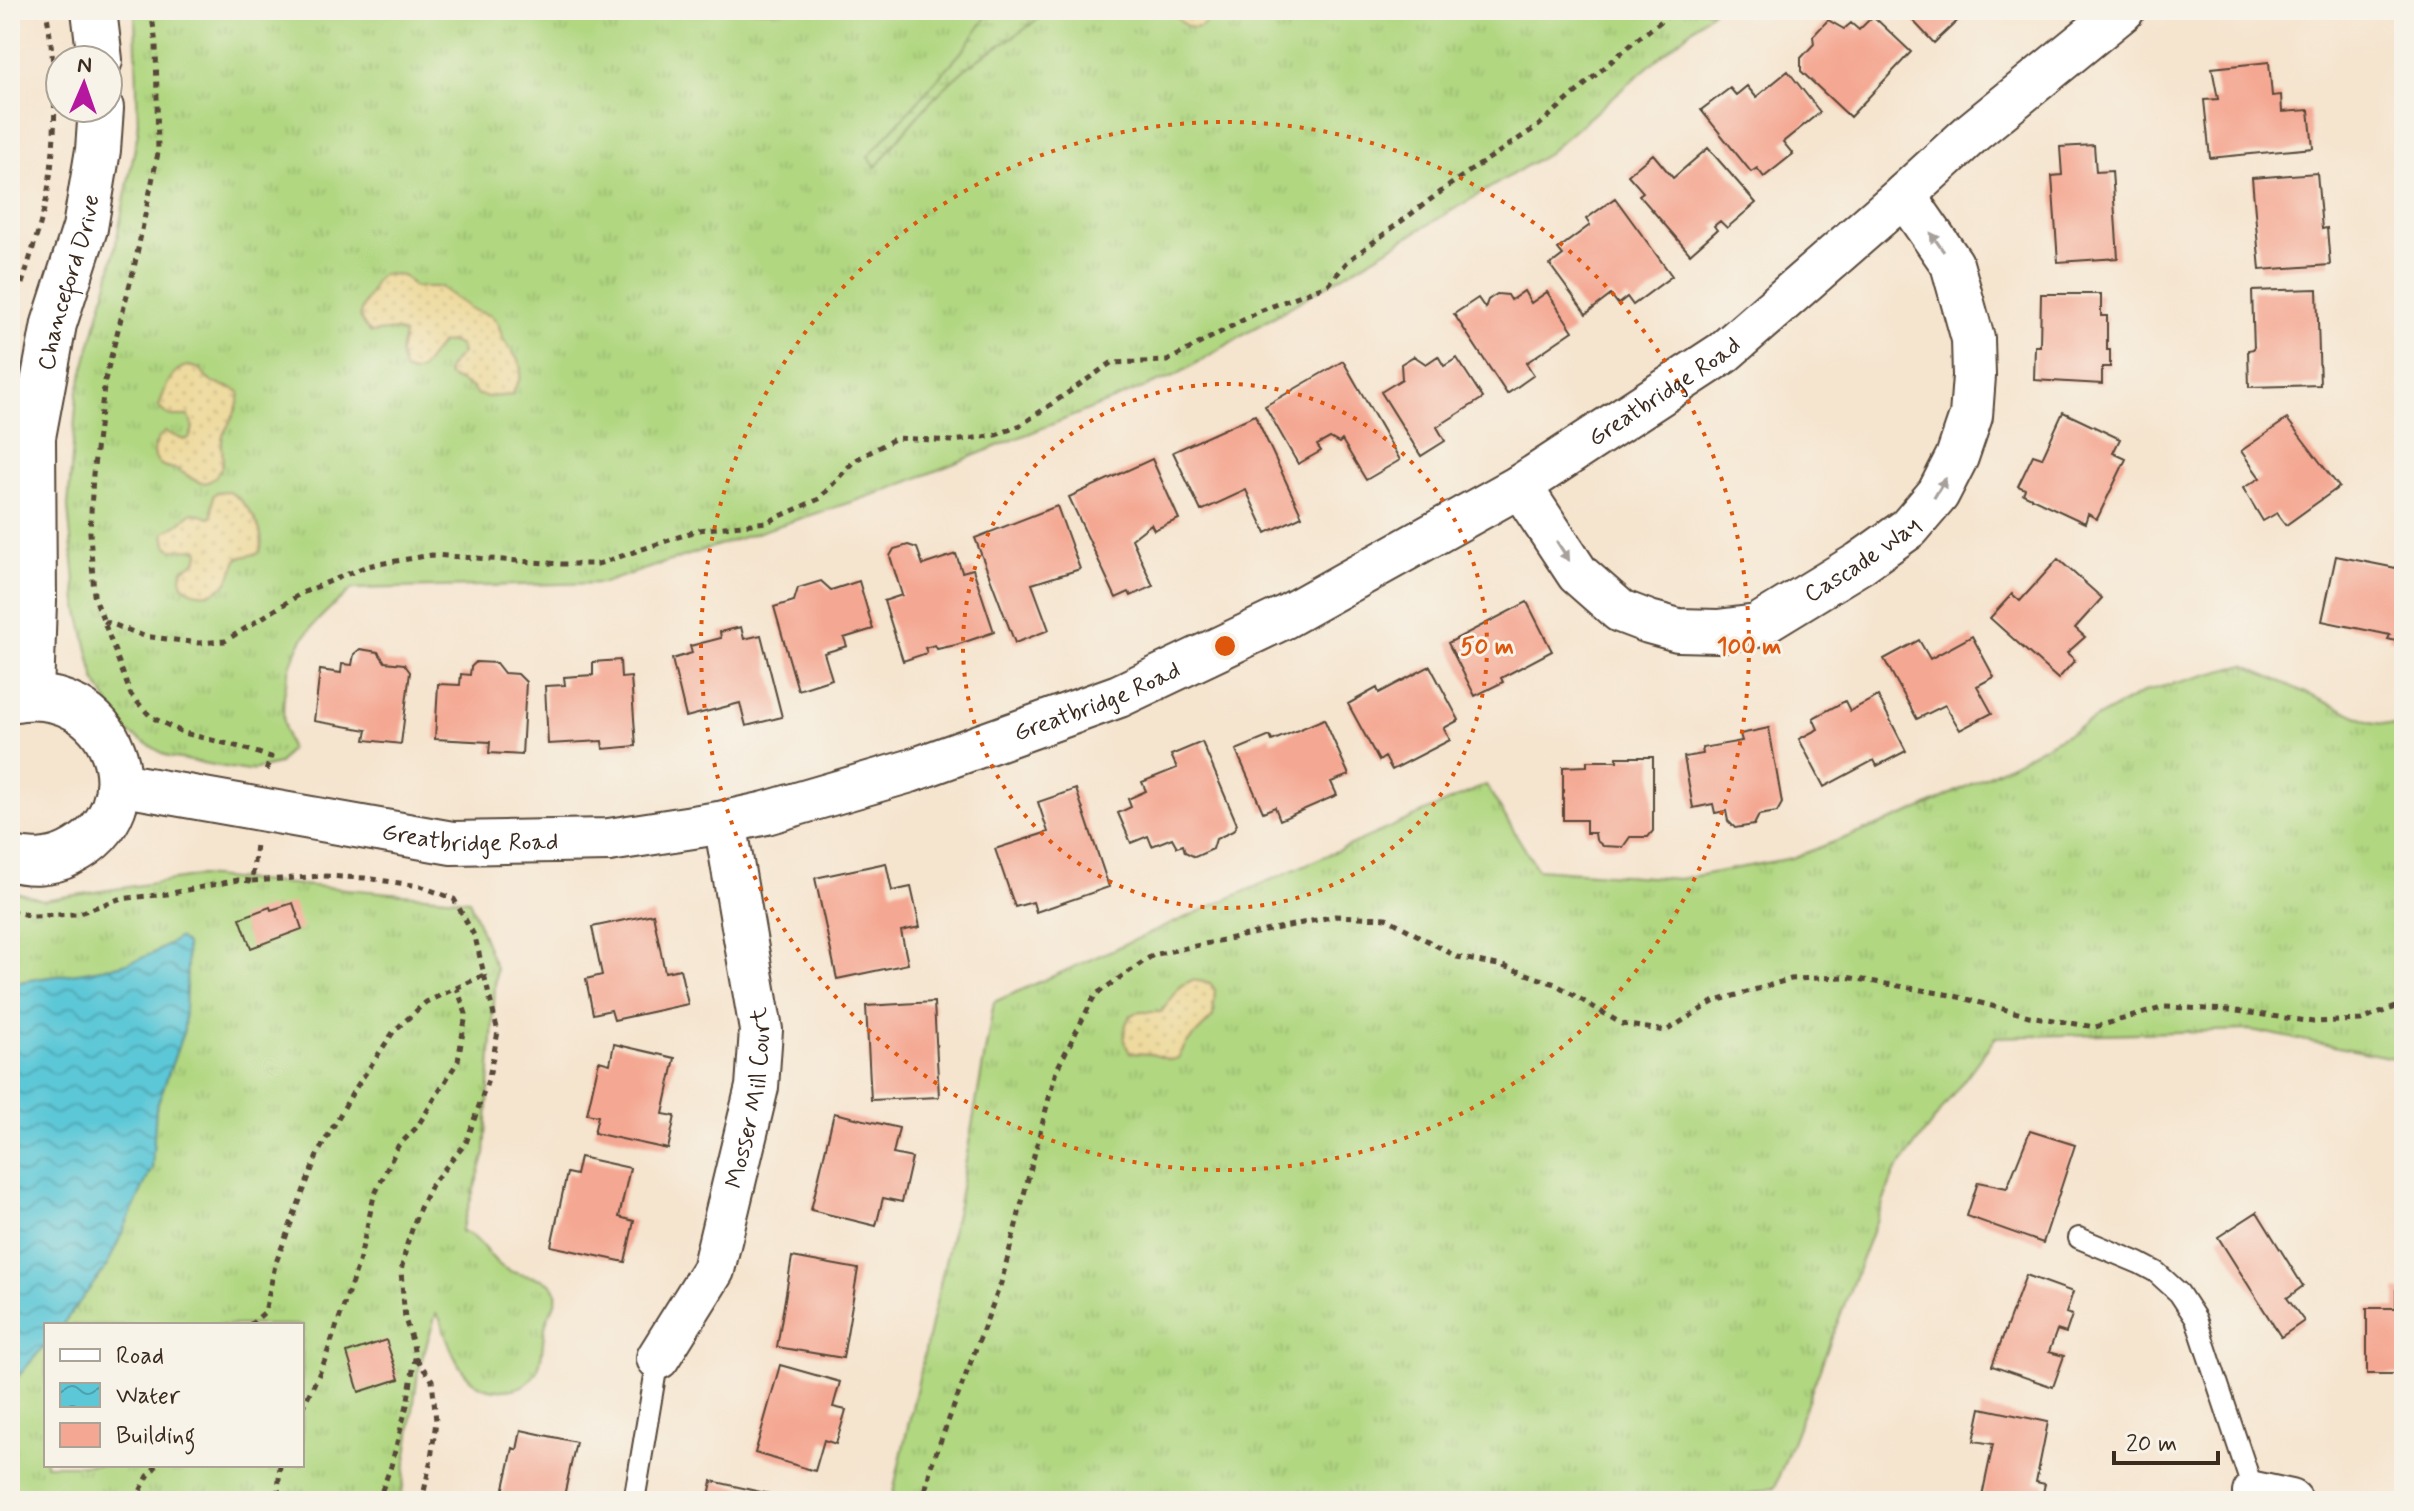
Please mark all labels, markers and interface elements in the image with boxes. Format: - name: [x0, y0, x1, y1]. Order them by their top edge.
- north arrow: [44, 44, 124, 124]
- text: N: [77, 52, 92, 80]
- street label: Chanceford Drive: [32, 192, 107, 373]
- one-way arrow: [1930, 231, 1945, 253]
- street label: Greatbridge Road: [1583, 330, 1748, 454]
- one-way arrow: [1933, 477, 1947, 499]
- street label: Cascade Way: [1799, 511, 1928, 611]
- one-way arrow: [1555, 540, 1570, 562]
- centre of rings: [1211, 632, 1239, 660]
- text: 50 m: [1460, 632, 1514, 663]
- text: 100 m: [1717, 632, 1781, 663]
- street label: Greatbridge Road: [1010, 655, 1186, 750]
- street label: Greatbridge Road: [379, 817, 559, 860]
- street label: Mosser Mill Court: [719, 1005, 778, 1192]
- legend: [44, 1323, 304, 1467]
- text: Road: [116, 1341, 164, 1372]
- text: Water: [116, 1381, 181, 1412]
- scale bar: [2114, 1415, 2218, 1465]
- text: Building: [116, 1421, 196, 1455]
- text: 20 m: [2126, 1429, 2177, 1460]

